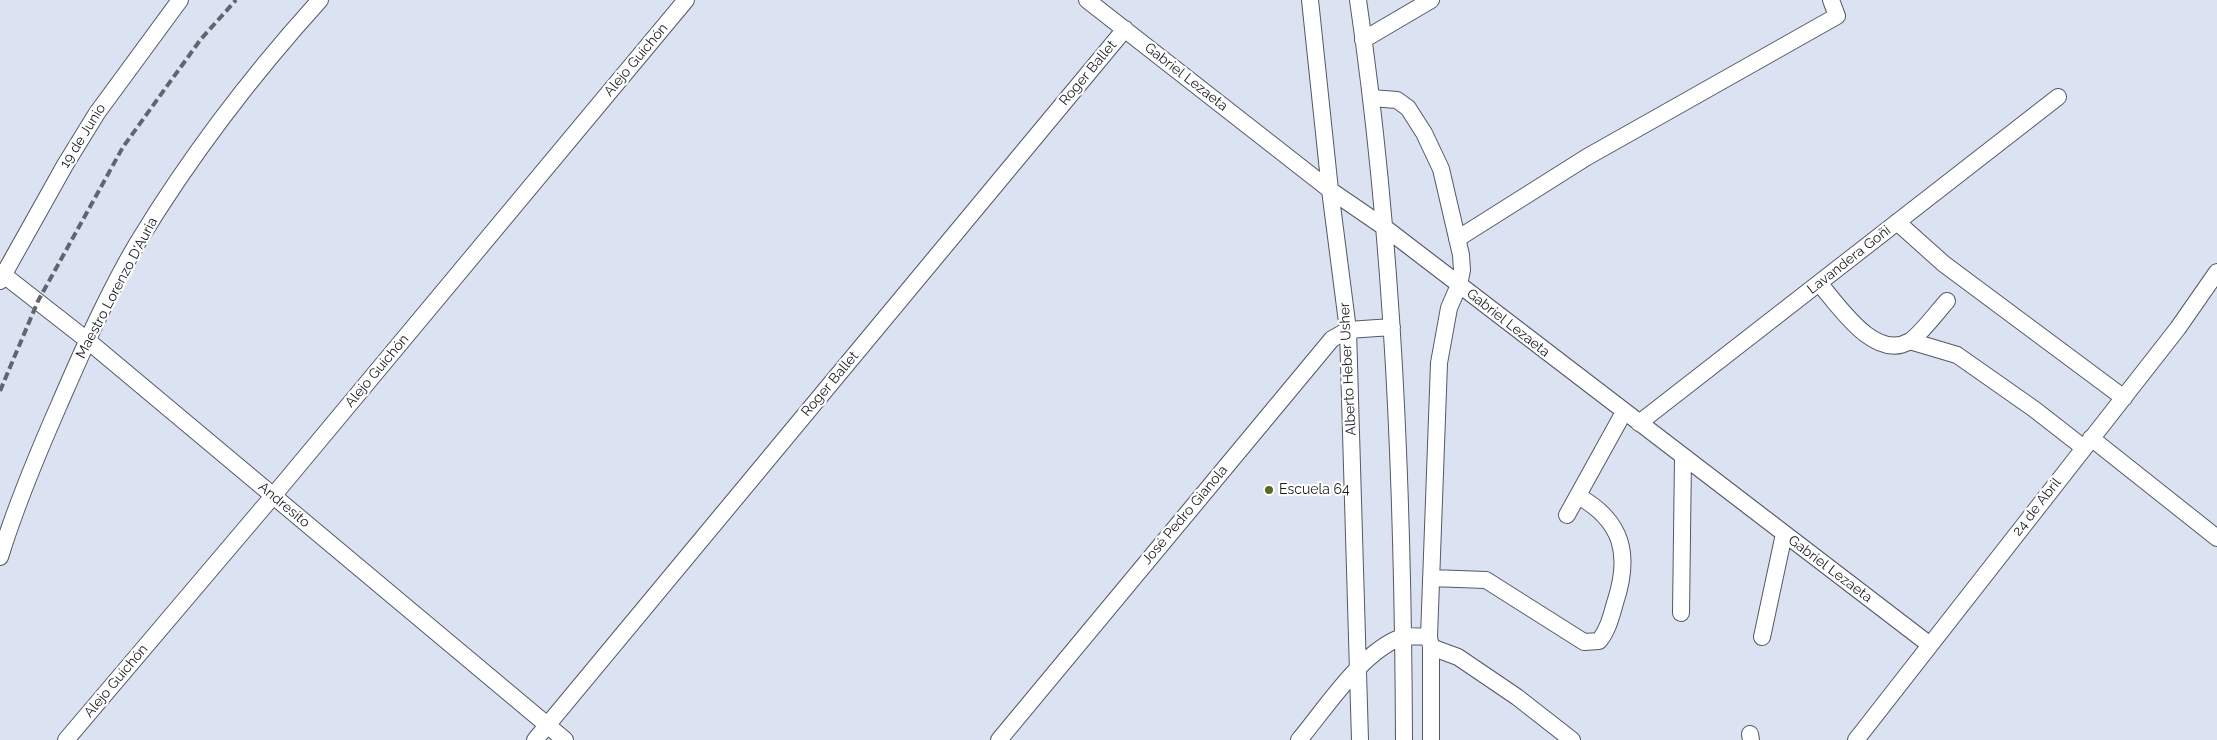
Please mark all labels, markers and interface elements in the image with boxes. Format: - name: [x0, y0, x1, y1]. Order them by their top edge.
- street label: Alejo Guichón: [601, 20, 671, 100]
- street label: Roger Ballet: [1056, 37, 1120, 109]
- street label: Gabriel Lezaeta: [1141, 39, 1231, 115]
- street label: 19 de Junio: [57, 101, 109, 171]
- street label: Maestro Lorenzo D'Auria: [73, 215, 161, 361]
- street label: Lavandera Goñi: [1804, 222, 1894, 298]
- street label: Gabriel Lezaeta: [1463, 285, 1553, 361]
- street label: Alberto Heber Usher: [1336, 302, 1360, 436]
- street label: Alejo Guichón: [342, 331, 412, 411]
- street label: Roger Ballet: [798, 348, 862, 420]
- street label: José Pedro Gianola: [1139, 462, 1231, 568]
- street label: 24 de Abril: [2009, 475, 2065, 539]
- street label: Andresito: [255, 479, 313, 531]
- place label: Escuela 64: [1279, 482, 1350, 498]
- marker: Escuela 64: [1263, 484, 1275, 496]
- street label: Gabriel Lezaeta: [1785, 532, 1875, 606]
- street label: Alejo Guichón: [81, 641, 151, 721]

